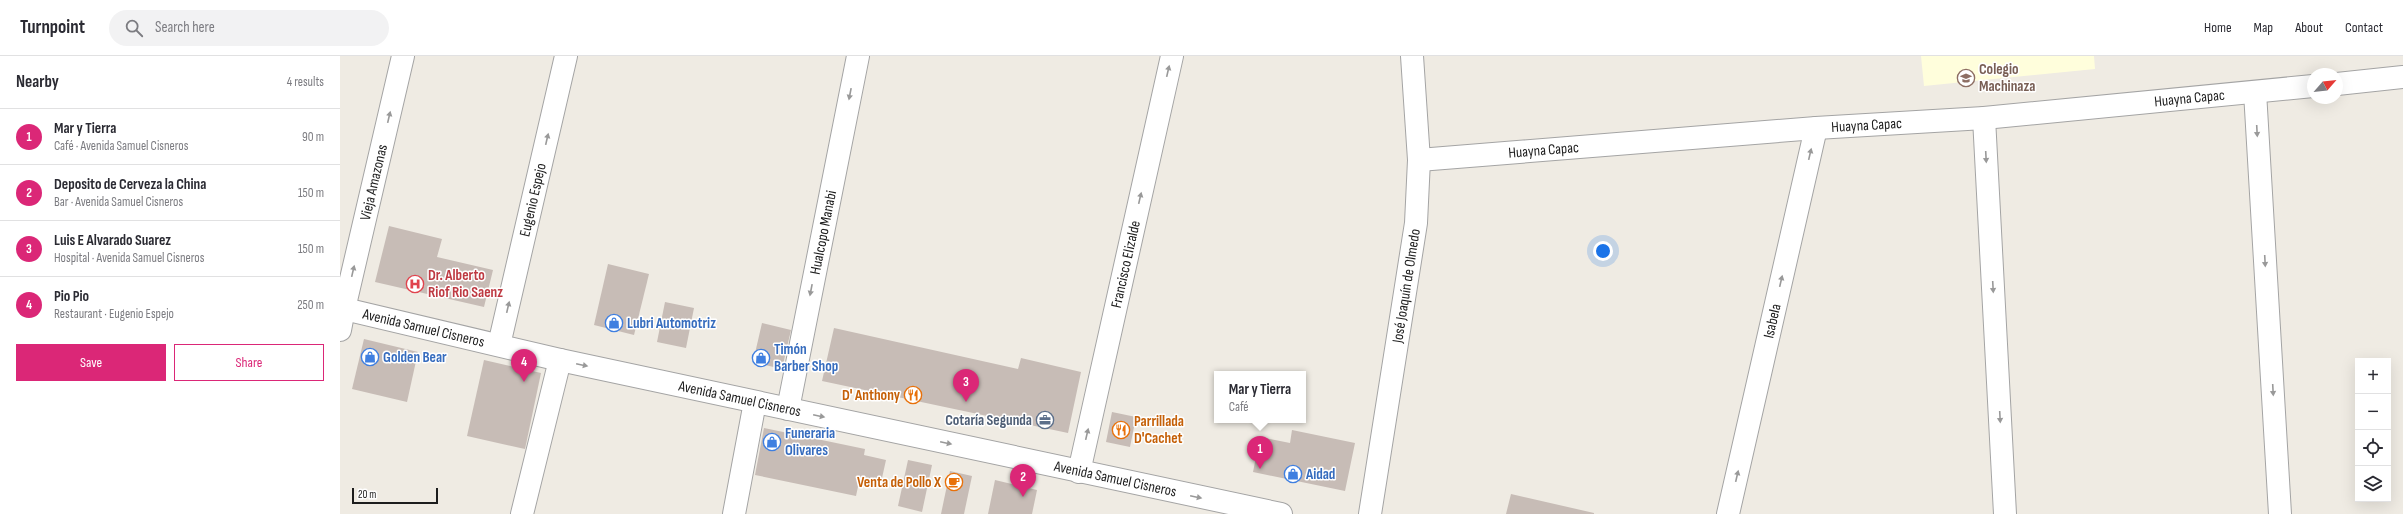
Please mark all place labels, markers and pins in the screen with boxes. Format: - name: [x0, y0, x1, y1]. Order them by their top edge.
- place label: Colegio Machinaza: [1979, 60, 2035, 96]
- school or university icon: Colegio Machinaza: [1956, 68, 1976, 88]
- place label: Dr. Alberto Riof Rio Saenz: [428, 266, 503, 302]
- hospital icon: Dr. Alberto Riof Rio Saenz: [405, 274, 425, 294]
- shop icon: Lubri Automotriz: [604, 313, 624, 333]
- place label: Lubri Automotriz: [627, 314, 716, 333]
- place label: Timón Barber Shop: [774, 340, 838, 376]
- shop icon: Golden Bear: [360, 347, 380, 367]
- place label: Golden Bear: [383, 348, 447, 367]
- shop icon: Timón Barber Shop: [751, 348, 771, 368]
- pin: 4: [511, 349, 537, 382]
- pin: 3: [953, 369, 979, 402]
- restaurant icon: D' Anthony: [903, 385, 923, 405]
- place label: D' Anthony: [842, 386, 901, 405]
- office icon: Cotaría Segunda: [1035, 410, 1055, 430]
- place label: Cotaría Segunda: [945, 411, 1032, 430]
- place label: Parrillada D'Cachet: [1134, 412, 1184, 448]
- restaurant icon: Parrillada D'Cachet: [1111, 420, 1131, 440]
- place label: Funeraria Olivares: [785, 424, 835, 460]
- shop icon: Funeraria Olivares: [762, 432, 782, 452]
- pin: 1: [1247, 436, 1273, 469]
- pin: 2: [1010, 464, 1036, 497]
- shop icon: Aidad: [1283, 464, 1303, 484]
- place label: Aidad: [1305, 465, 1335, 484]
- cafe icon: Venta de Pollo X: [944, 472, 964, 492]
- place label: Venta de Pollo X: [857, 473, 941, 492]

